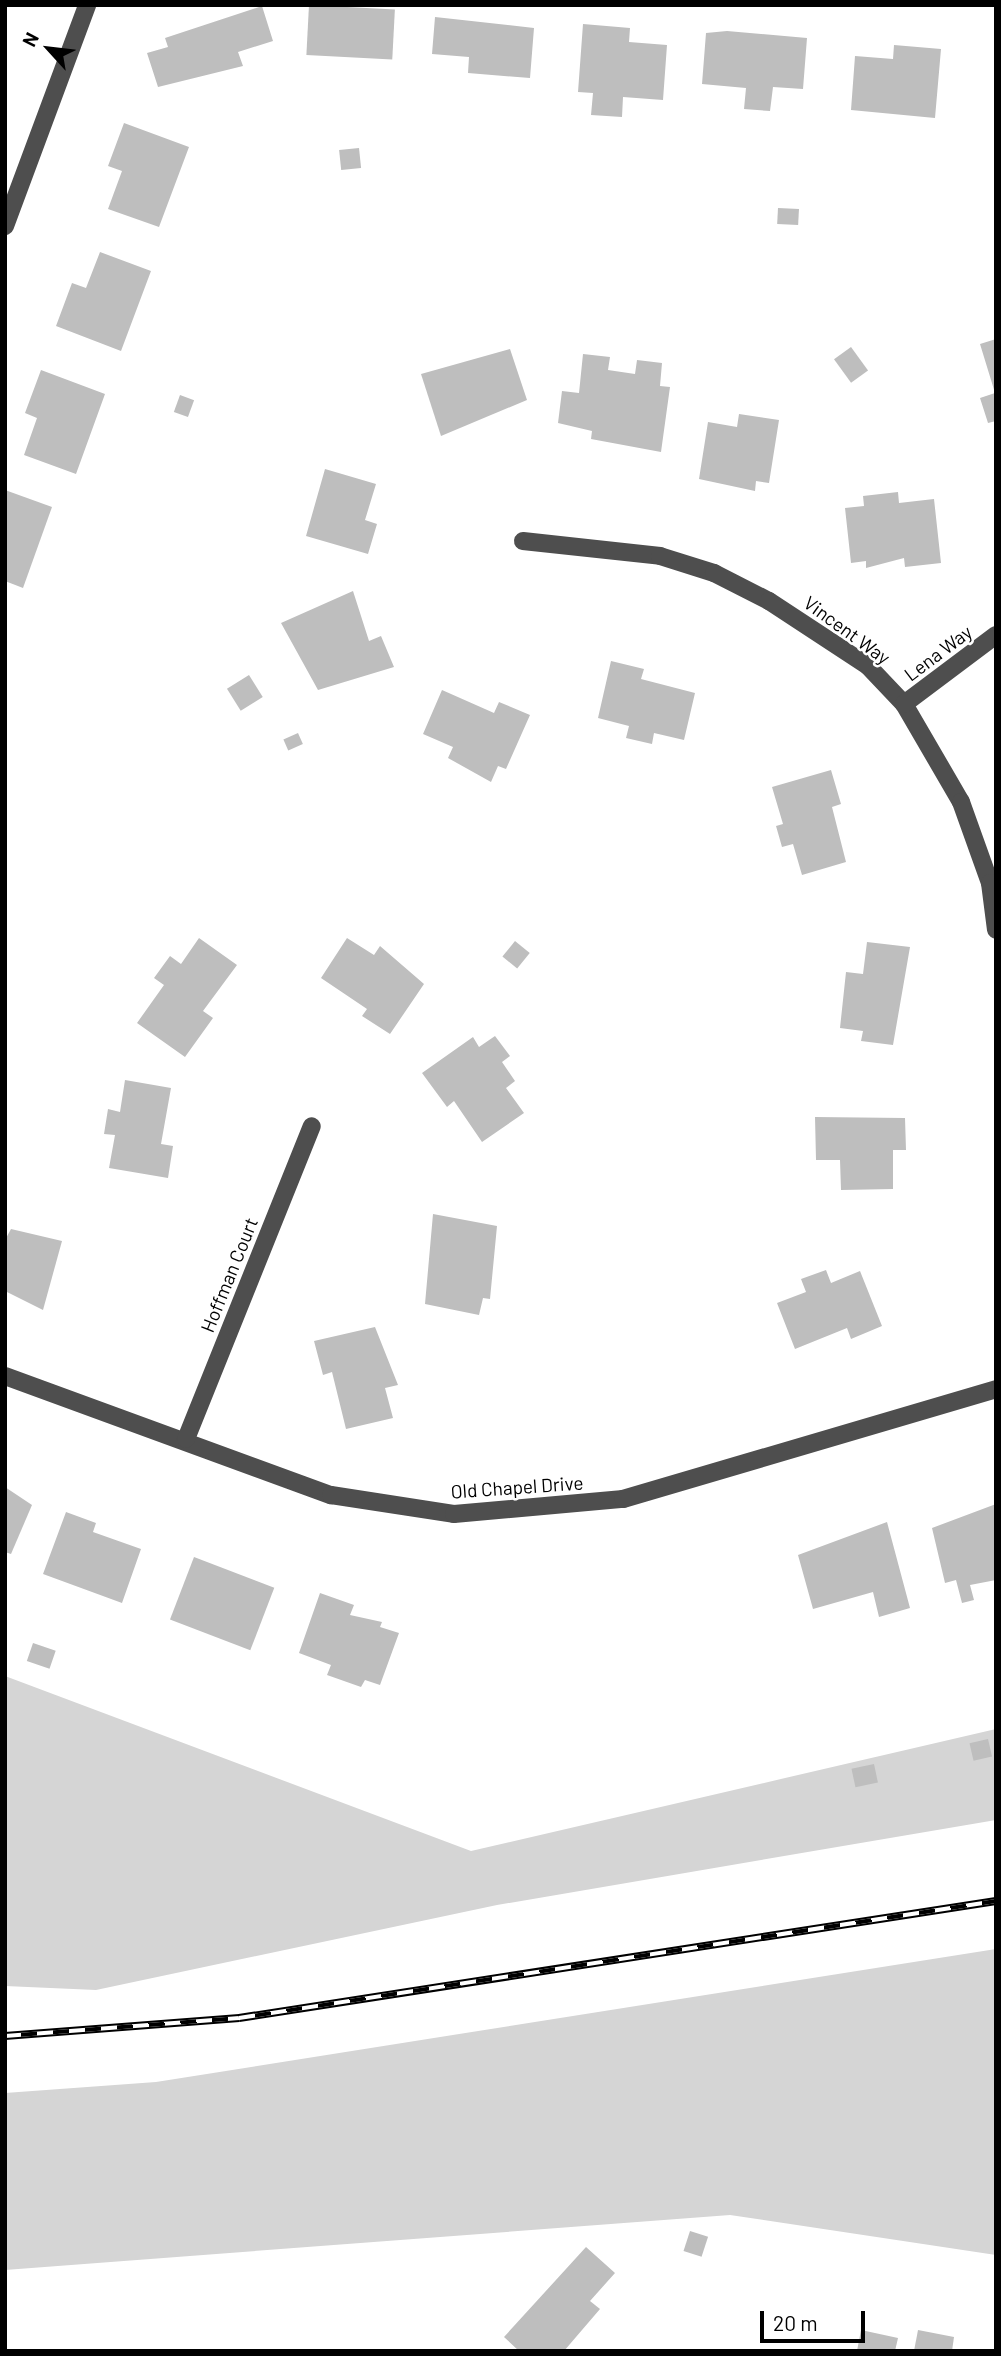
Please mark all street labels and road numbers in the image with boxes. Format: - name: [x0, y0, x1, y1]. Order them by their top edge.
- street label: Vincent Way: [799, 591, 895, 669]
- street label: Lena Way: [900, 620, 976, 686]
- street label: Hoffman Court: [196, 1214, 262, 1336]
- street label: Old Chapel Drive: [450, 1471, 584, 1503]

